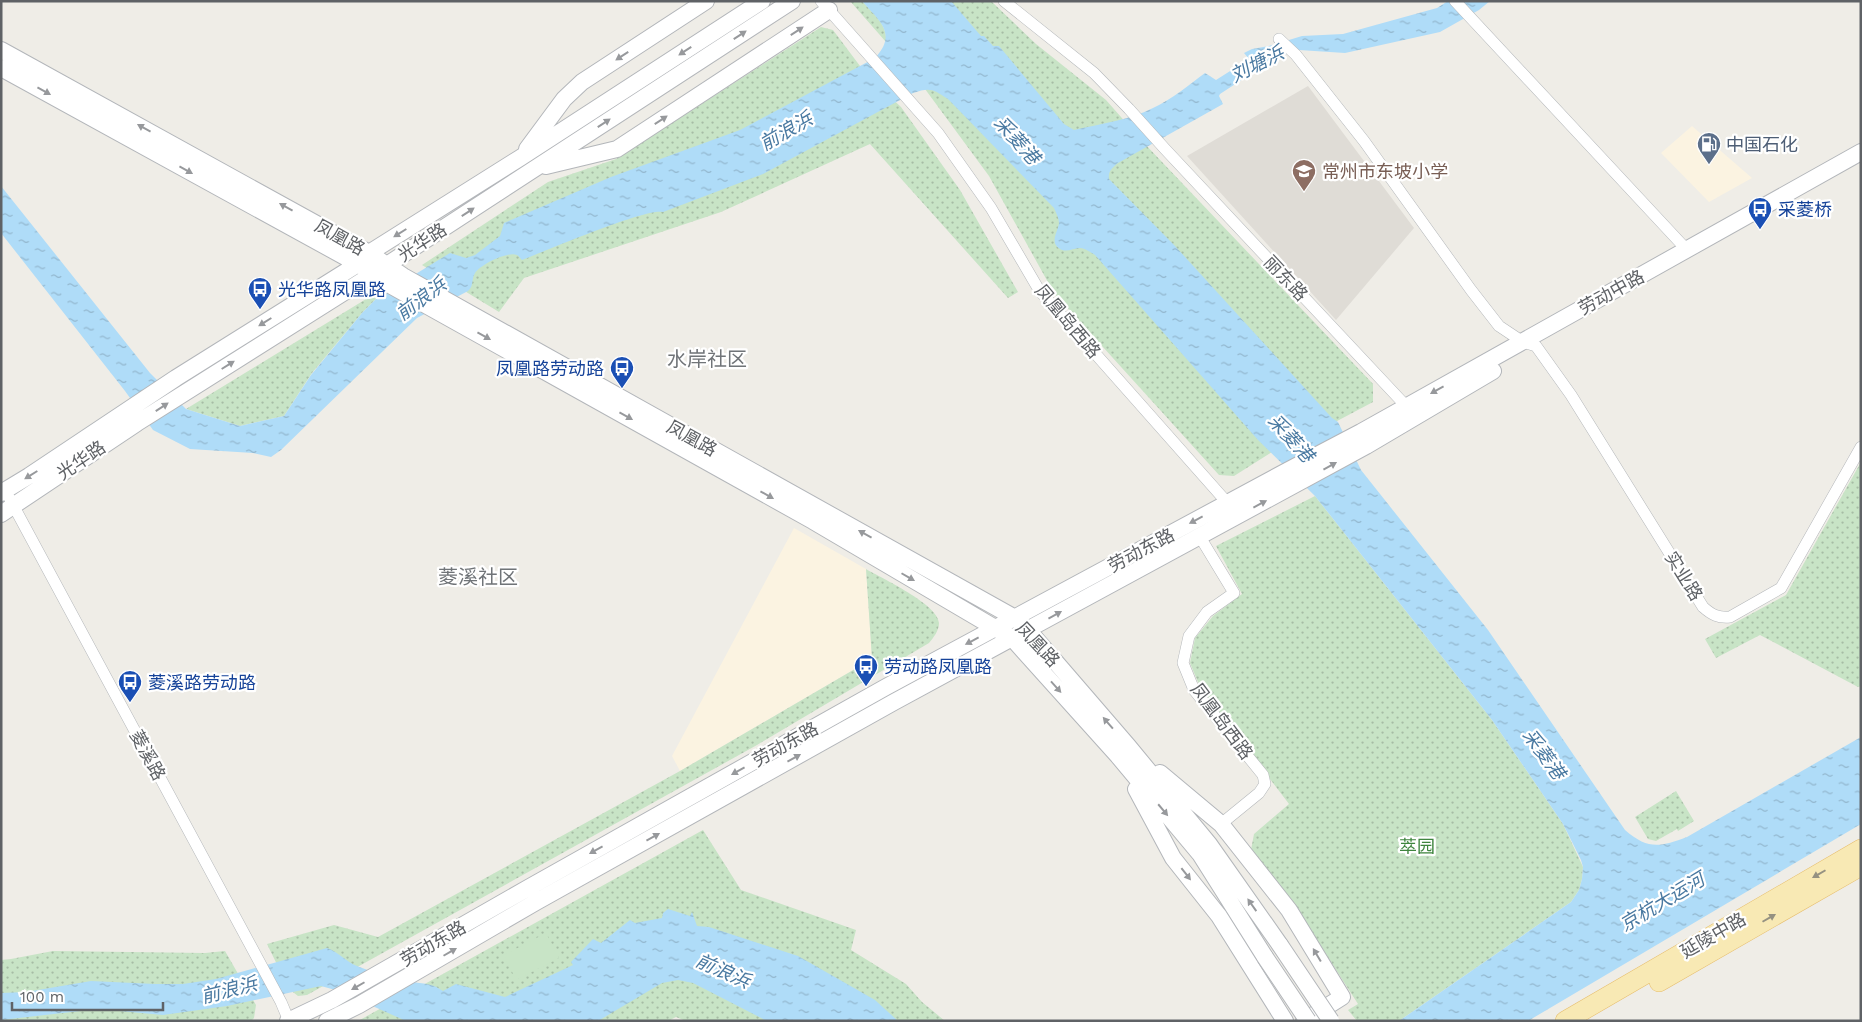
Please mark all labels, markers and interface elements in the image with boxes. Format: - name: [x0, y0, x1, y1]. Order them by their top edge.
- one-way arrow: [790, 26, 804, 35]
- one-way arrow: [734, 30, 747, 39]
- water label: 刘塘浜: [1226, 40, 1289, 87]
- one-way arrow: [678, 46, 691, 56]
- one-way arrow: [615, 52, 628, 61]
- one-way arrow: [37, 87, 51, 95]
- water label: 前浪浜: [756, 106, 818, 155]
- water label: 采菱港: [989, 111, 1047, 171]
- one-way arrow: [655, 115, 668, 125]
- one-way arrow: [598, 119, 611, 128]
- one-way arrow: [137, 124, 150, 133]
- fuel station icon: 中国石化: [1696, 131, 1722, 165]
- place label: 中国石化: [1726, 134, 1798, 155]
- school or university icon: 常州市东坡小学: [1291, 158, 1317, 192]
- place label: 常州市东坡小学: [1322, 161, 1448, 182]
- one-way arrow: [180, 165, 193, 174]
- bus stop icon: 采菱桥: [1747, 196, 1773, 230]
- place label: 采菱桥: [1778, 199, 1832, 220]
- one-way arrow: [278, 203, 293, 211]
- one-way arrow: [461, 207, 475, 216]
- street label: 凤凰路: [311, 215, 369, 259]
- street label: 光华路: [394, 218, 450, 266]
- one-way arrow: [394, 228, 407, 238]
- street label: 丽东路: [1260, 251, 1312, 305]
- street label: 劳动中路: [1574, 265, 1648, 319]
- water label: 前浪浜: [391, 271, 452, 325]
- bus stop icon: 光华路凤凰路: [247, 276, 273, 310]
- place label: 光华路凤凰路: [278, 279, 386, 300]
- street label: 凤凰岛西路: [1031, 280, 1105, 362]
- one-way arrow: [259, 318, 272, 327]
- one-way arrow: [476, 332, 491, 340]
- district label: 水岸社区: [667, 347, 747, 371]
- bus stop icon: 凤凰路劳动路: [609, 355, 635, 389]
- place label: 凤凰路劳动路: [496, 358, 604, 379]
- one-way arrow: [221, 361, 235, 370]
- one-way arrow: [1430, 386, 1443, 395]
- one-way arrow: [155, 402, 168, 412]
- water label: 采菱港: [1263, 409, 1321, 469]
- one-way arrow: [619, 411, 632, 420]
- street label: 凤凰路: [663, 416, 721, 460]
- street label: 光华路: [53, 436, 109, 484]
- one-way arrow: [1322, 462, 1337, 470]
- one-way arrow: [25, 470, 38, 479]
- one-way arrow: [760, 491, 775, 499]
- one-way arrow: [1252, 500, 1267, 508]
- one-way arrow: [1189, 516, 1204, 524]
- street label: 劳动东路: [1104, 524, 1178, 576]
- one-way arrow: [858, 530, 872, 539]
- street label: 实业路: [1661, 548, 1707, 604]
- district label: 菱溪社区: [438, 565, 518, 589]
- one-way arrow: [901, 572, 914, 581]
- one-way arrow: [1049, 611, 1062, 620]
- street label: 凤凰路: [1012, 617, 1064, 671]
- one-way arrow: [964, 637, 979, 645]
- bus stop icon: 劳动路凤凰路: [853, 653, 879, 687]
- place label: 劳动路凤凰路: [884, 656, 992, 677]
- bus stop icon: 菱溪路劳动路: [117, 669, 143, 703]
- place label: 菱溪路劳动路: [148, 672, 256, 693]
- street label: 凤凰岛西路: [1187, 679, 1257, 763]
- one-way arrow: [1051, 681, 1062, 694]
- street label: 劳动东路: [748, 717, 822, 771]
- one-way arrow: [1103, 717, 1114, 730]
- water label: 采菱港: [1518, 724, 1572, 786]
- street label: 菱溪路: [126, 726, 170, 784]
- one-way arrow: [788, 753, 801, 762]
- one-way arrow: [731, 766, 744, 775]
- one-way arrow: [1157, 803, 1168, 816]
- one-way arrow: [646, 833, 659, 842]
- park label: 萃园: [1399, 836, 1435, 857]
- one-way arrow: [589, 846, 603, 854]
- water label: 京杭大运河: [1615, 866, 1712, 936]
- one-way arrow: [1181, 867, 1191, 881]
- one-way arrow: [1812, 869, 1825, 878]
- one-way arrow: [1247, 898, 1257, 912]
- street label: 延陵中路: [1677, 908, 1749, 962]
- one-way arrow: [1762, 914, 1777, 922]
- street label: 劳动东路: [397, 916, 469, 970]
- one-way arrow: [443, 948, 458, 956]
- water label: 前浪浜: [692, 949, 756, 994]
- one-way arrow: [1312, 949, 1321, 962]
- water label: 前浪浜: [199, 971, 261, 1008]
- scale bar: [12, 980, 164, 1012]
- one-way arrow: [352, 981, 365, 990]
- text: 100 m: [20, 988, 64, 1006]

